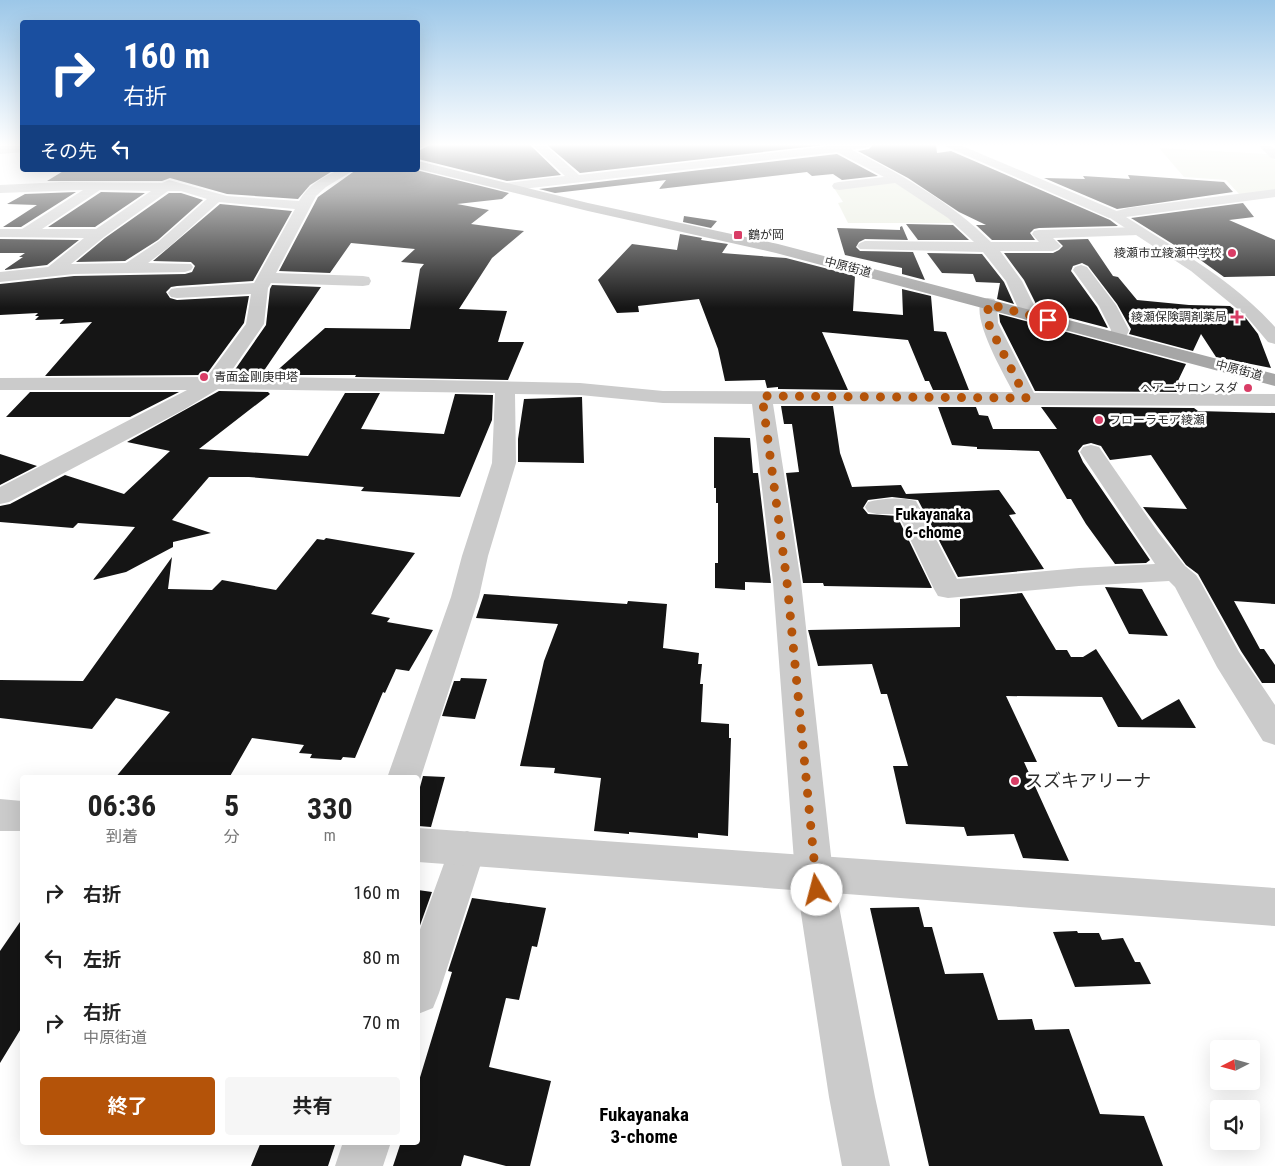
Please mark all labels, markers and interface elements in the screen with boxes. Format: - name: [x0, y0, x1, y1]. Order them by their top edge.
- text: 160 m: [123, 36, 210, 77]
- icon: right: [40, 40, 105, 105]
- text: 右折: [123, 84, 167, 109]
- icon: left: [107, 135, 135, 163]
- text: その先: [40, 140, 97, 163]
- place label: 鶴が岡: [748, 228, 784, 242]
- marker: 鶴が岡: [732, 229, 744, 241]
- place label: 綾瀬市立綾瀬中学校: [1114, 246, 1222, 260]
- marker: 綾瀬市立綾瀬中学校: [1226, 247, 1238, 259]
- street label: 中原街道: [823, 254, 873, 280]
- pin: [1027, 299, 1069, 341]
- icon: arrive: [1034, 306, 1062, 334]
- place label: 綾瀬保険調剤薬局: [1131, 310, 1227, 324]
- marker: 綾瀬保険調剤薬局: [1231, 311, 1243, 323]
- street label: 中原街道: [1214, 357, 1264, 383]
- place label: 青面金剛庚申塔: [214, 370, 298, 384]
- marker: 青面金剛庚申塔: [198, 371, 210, 383]
- place label: ヘアーサロン スダ: [1140, 381, 1238, 395]
- marker: ヘアーサロン スダ: [1242, 382, 1254, 394]
- place label: フローラモア綾瀬: [1109, 413, 1205, 427]
- marker: フローラモア綾瀬: [1093, 414, 1105, 426]
- district label: Fukayanaka 6-chome: [895, 505, 971, 542]
- place label: スズキアリーナ: [1025, 770, 1151, 791]
- marker: スズキアリーナ: [1009, 775, 1021, 787]
- text: 06:36: [87, 788, 156, 823]
- text: 5: [224, 788, 239, 823]
- text: 330: [307, 791, 353, 826]
- text: m: [324, 826, 336, 845]
- text: 到着: [106, 827, 138, 846]
- text: 分: [224, 827, 240, 846]
- position arrow: [790, 863, 842, 915]
- icon: right: [40, 879, 68, 907]
- text: 160 m: [353, 881, 400, 904]
- text: 右折: [83, 883, 121, 906]
- icon: left: [40, 944, 68, 972]
- text: 80 m: [363, 946, 400, 969]
- text: 左折: [83, 948, 121, 971]
- text: 右折: [83, 1001, 121, 1024]
- icon: right: [40, 1009, 68, 1037]
- text: 70 m: [363, 1011, 400, 1034]
- text: 中原街道: [83, 1028, 147, 1047]
- north arrow: [1210, 1040, 1260, 1090]
- map controls: [1210, 1040, 1260, 1150]
- button: 終了: [40, 1077, 215, 1135]
- button: 共有: [225, 1077, 400, 1135]
- button: sound: [1210, 1100, 1260, 1150]
- district label: Fukayanaka 3-chome: [599, 1103, 689, 1148]

